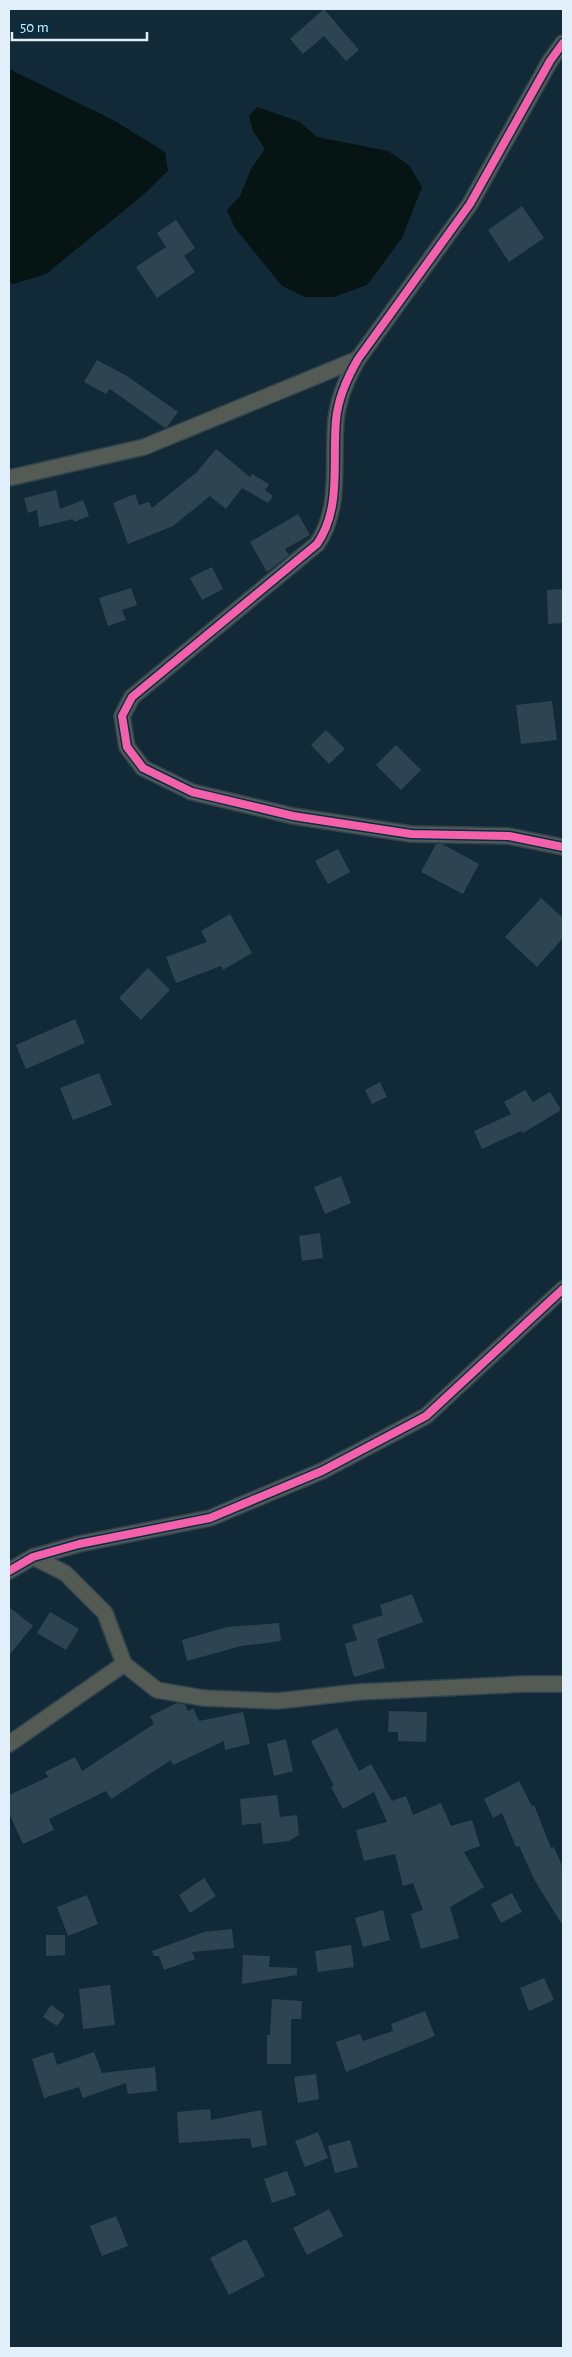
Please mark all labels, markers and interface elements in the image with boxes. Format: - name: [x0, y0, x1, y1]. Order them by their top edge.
- scale bar: [12, 10, 148, 42]
- text: 50 m: [20, 20, 49, 35]

